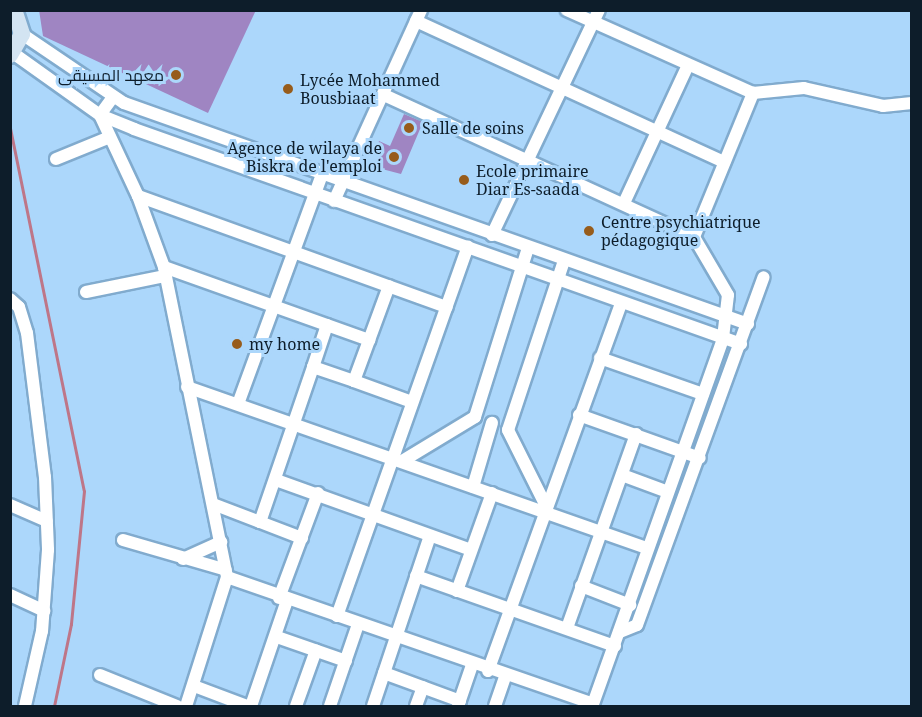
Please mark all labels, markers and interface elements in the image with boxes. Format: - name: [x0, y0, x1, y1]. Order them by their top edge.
- place label: معهد المسيقى: [58, 65, 164, 85]
- marker: معهد المسيقى: [169, 68, 183, 82]
- place label: Lycée Mohammed Bousbiaat: [300, 70, 440, 108]
- marker: Lycée Mohammed Bousbiaat: [281, 82, 295, 96]
- place label: Salle de soins: [422, 118, 524, 138]
- marker: Salle de soins: [400, 119, 418, 137]
- place label: Agence de wilaya de Biskra de l'emploi: [227, 138, 382, 176]
- marker: Agence de wilaya de Biskra de l'emploi: [387, 150, 401, 164]
- place label: Ecole primaire Diar Es-saada: [476, 161, 589, 199]
- marker: Ecole primaire Diar Es-saada: [457, 173, 471, 187]
- place label: Centre psychiatrique pédagogique: [601, 212, 761, 250]
- marker: Centre psychiatrique pédagogique: [582, 224, 596, 238]
- place label: my home: [249, 334, 320, 354]
- marker: my home: [230, 337, 244, 351]

